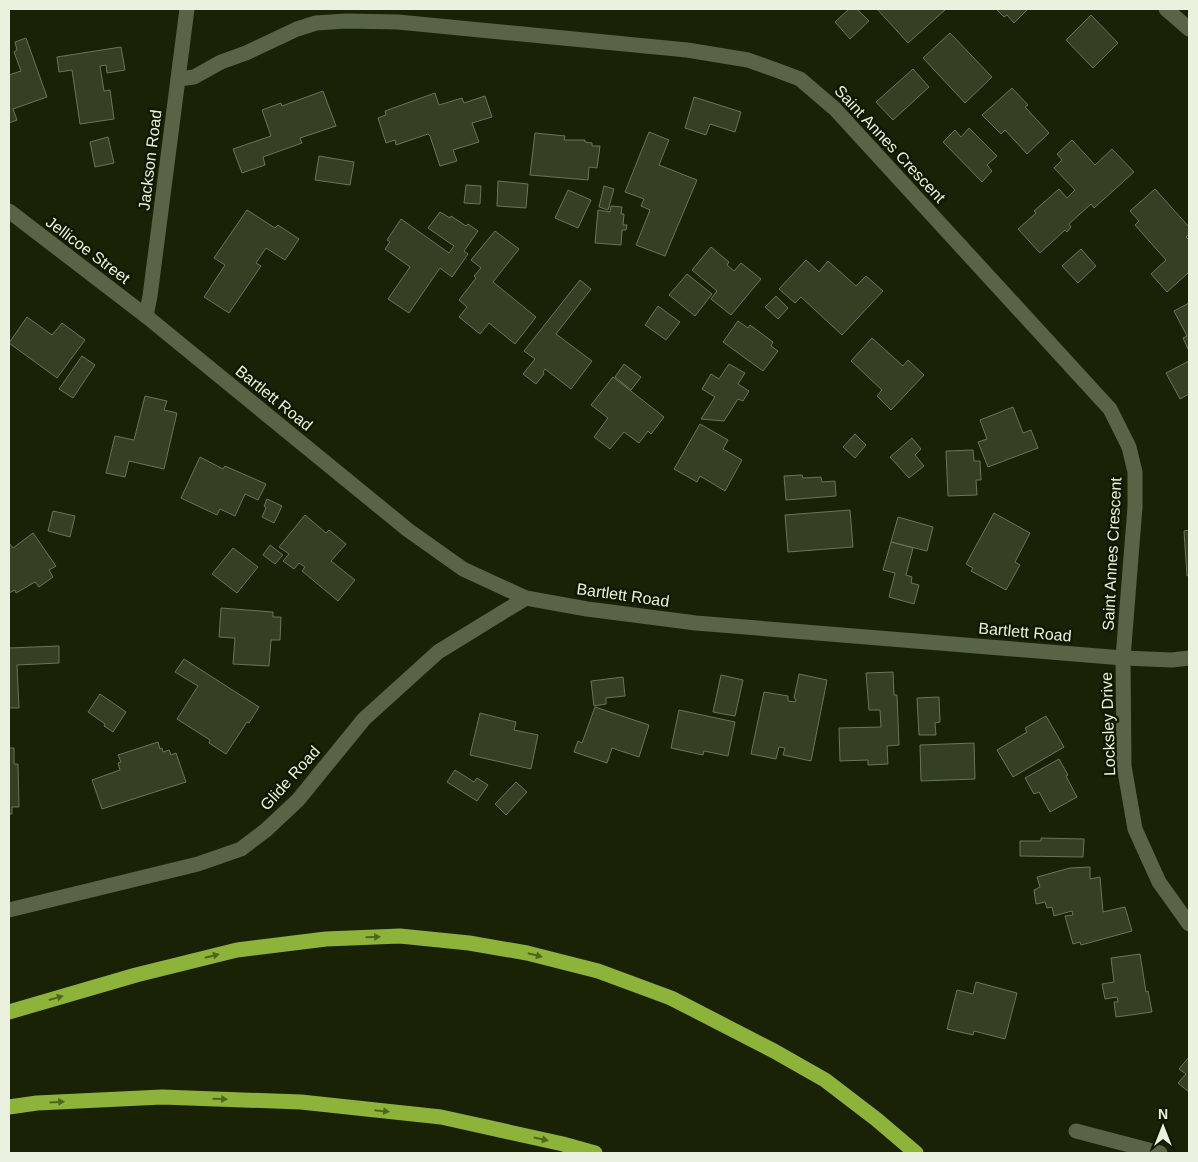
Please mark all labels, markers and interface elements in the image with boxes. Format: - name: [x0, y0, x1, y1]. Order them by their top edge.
- street label: Saint Annes Crescent: [831, 82, 949, 206]
- street label: Jackson Road: [135, 109, 165, 211]
- street label: Jellicoe Street: [43, 213, 134, 287]
- street label: Bartlett Road: [232, 362, 316, 434]
- street label: Saint Annes Crescent: [1099, 476, 1125, 631]
- street label: Bartlett Road: [576, 580, 670, 610]
- street label: Bartlett Road: [978, 619, 1072, 645]
- street label: Locksley Drive: [1098, 672, 1118, 776]
- street label: Glide Road: [257, 743, 323, 813]
- one-way arrow: [366, 933, 382, 941]
- one-way arrow: [527, 951, 542, 959]
- one-way arrow: [205, 952, 220, 960]
- one-way arrow: [48, 994, 63, 1002]
- one-way arrow: [212, 1095, 228, 1103]
- one-way arrow: [50, 1098, 66, 1106]
- north arrow: [1138, 1102, 1188, 1152]
- text: N: [1158, 1106, 1168, 1122]
- one-way arrow: [374, 1107, 390, 1115]
- one-way arrow: [534, 1135, 549, 1143]

